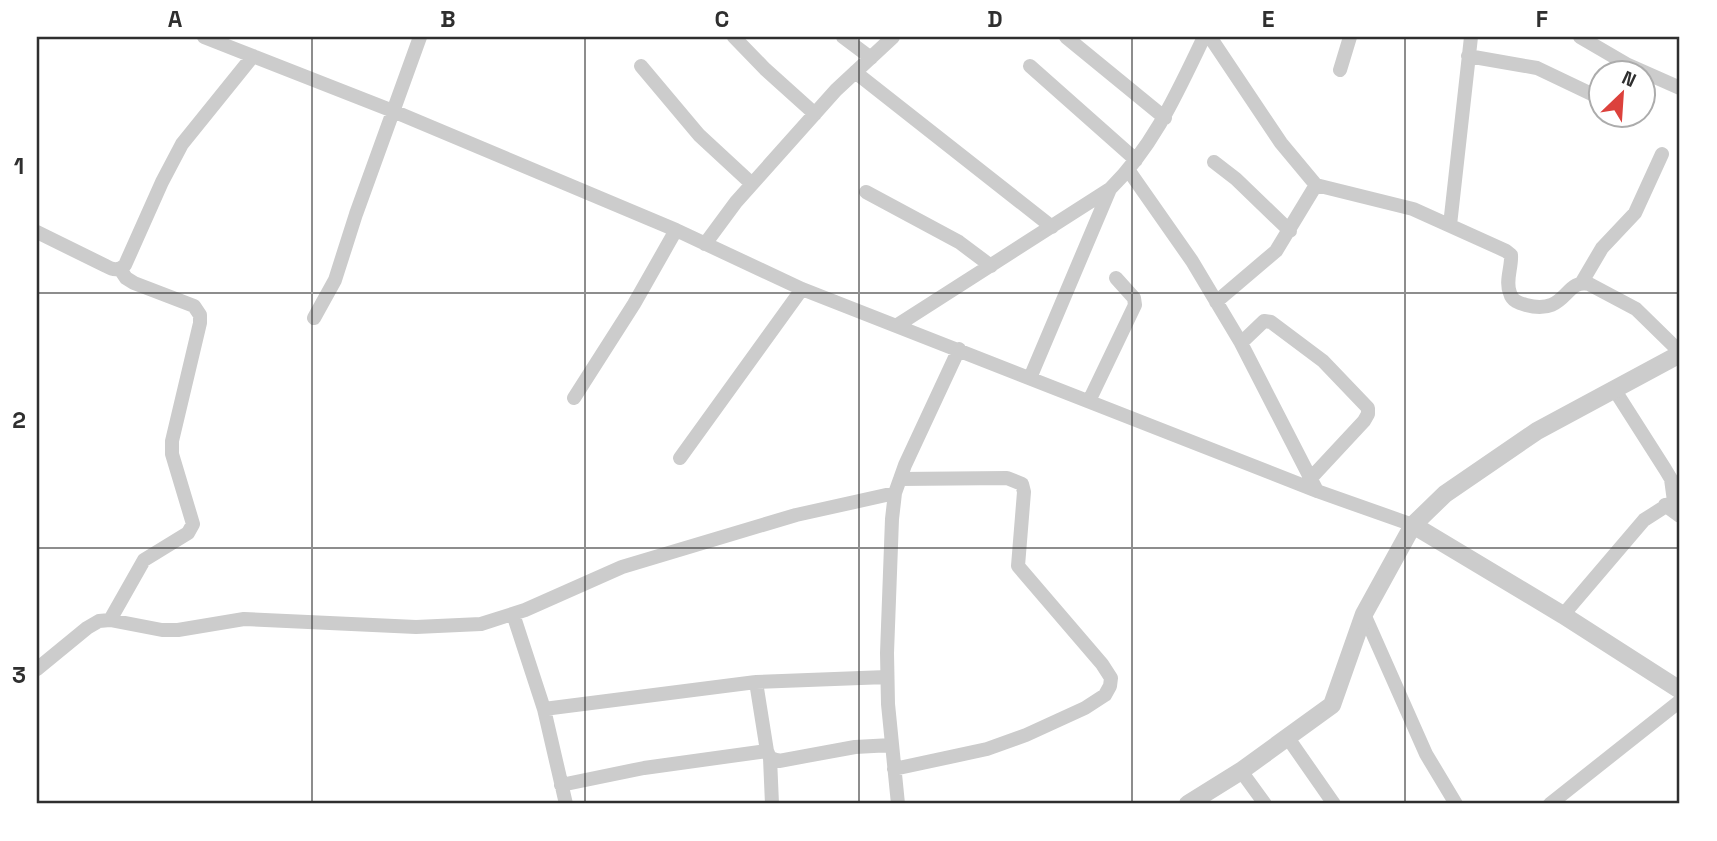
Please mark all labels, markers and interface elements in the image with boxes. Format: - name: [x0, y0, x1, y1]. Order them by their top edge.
- text: A: [168, 4, 183, 34]
- text: B: [440, 4, 456, 34]
- text: C: [715, 4, 729, 34]
- text: D: [987, 4, 1003, 34]
- text: E: [1262, 4, 1274, 34]
- text: F: [1536, 4, 1548, 34]
- north arrow: [1588, 60, 1658, 130]
- text: N: [1618, 65, 1640, 93]
- text: 1: [14, 151, 24, 181]
- text: 2: [12, 405, 26, 435]
- text: 3: [12, 660, 26, 690]

